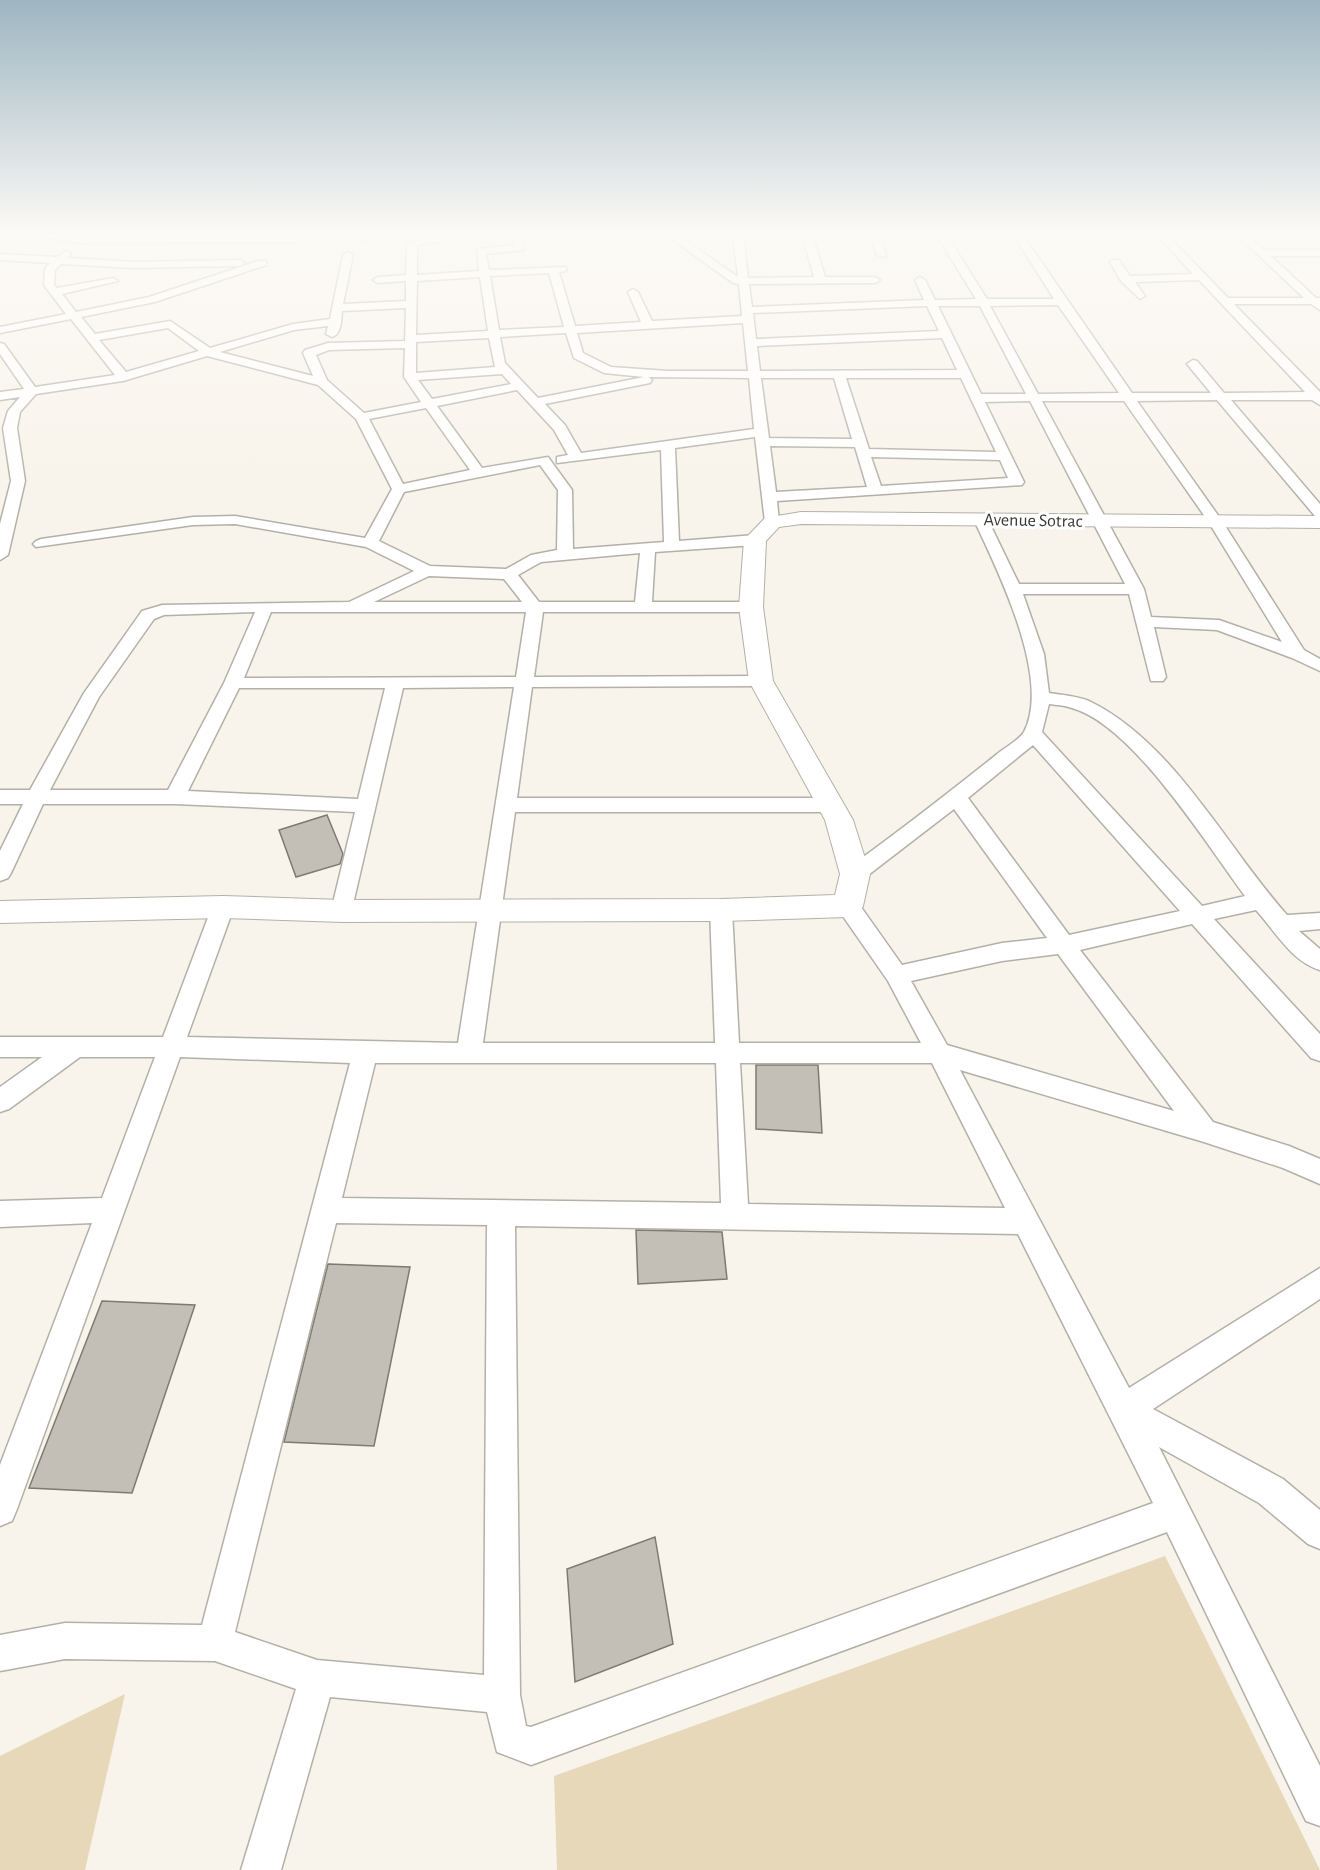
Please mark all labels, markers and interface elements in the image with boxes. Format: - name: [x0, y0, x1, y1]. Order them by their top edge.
- street label: Avenue Sotrac: [983, 511, 1083, 531]

